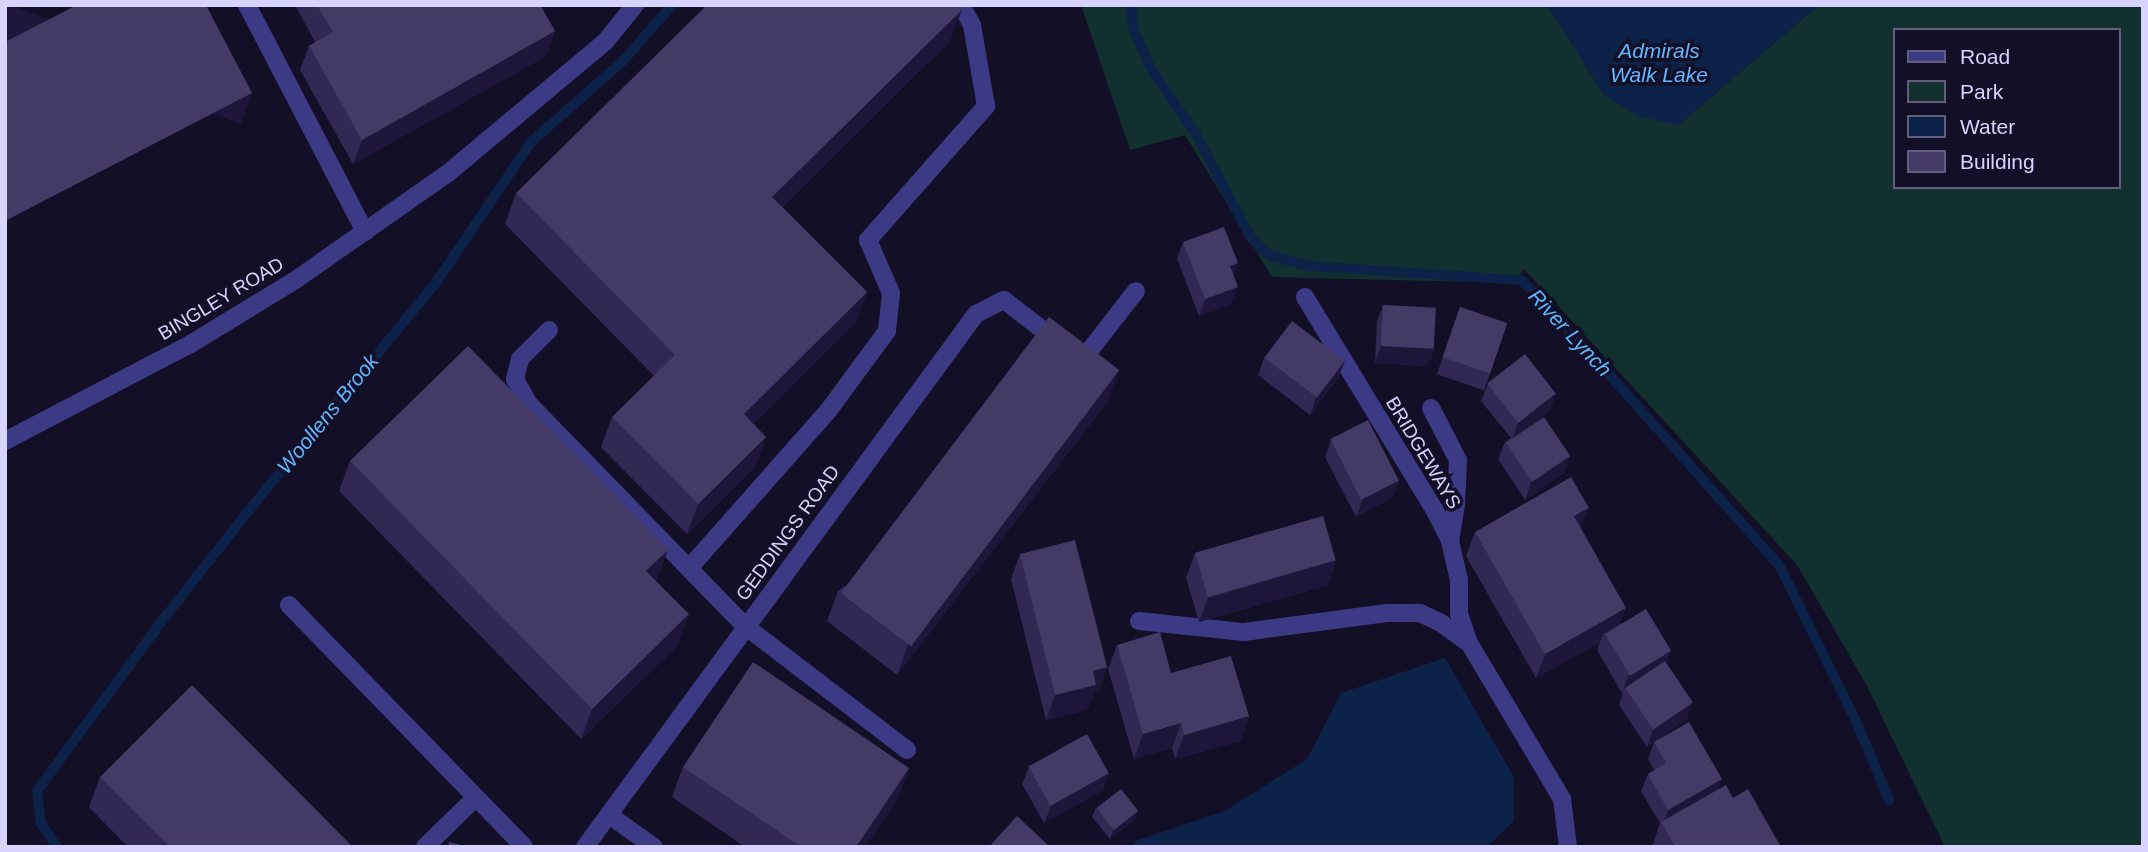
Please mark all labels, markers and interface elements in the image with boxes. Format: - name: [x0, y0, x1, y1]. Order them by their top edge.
- legend: [1892, 28, 2120, 189]
- water label: Admirals Walk Lake: [1610, 38, 1708, 88]
- text: Road: [1960, 45, 2010, 68]
- text: Park: [1960, 80, 2003, 103]
- text: Water: [1960, 115, 2015, 138]
- text: Building: [1960, 150, 2035, 173]
- street label: BINGLEY ROAD: [154, 253, 288, 345]
- water label: River Lynch: [1523, 284, 1617, 382]
- water label: Woollens Brook: [272, 349, 384, 479]
- street label: BRIDGEWAYS: [1381, 393, 1465, 513]
- street label: GEDDINGS ROAD: [731, 461, 845, 605]

